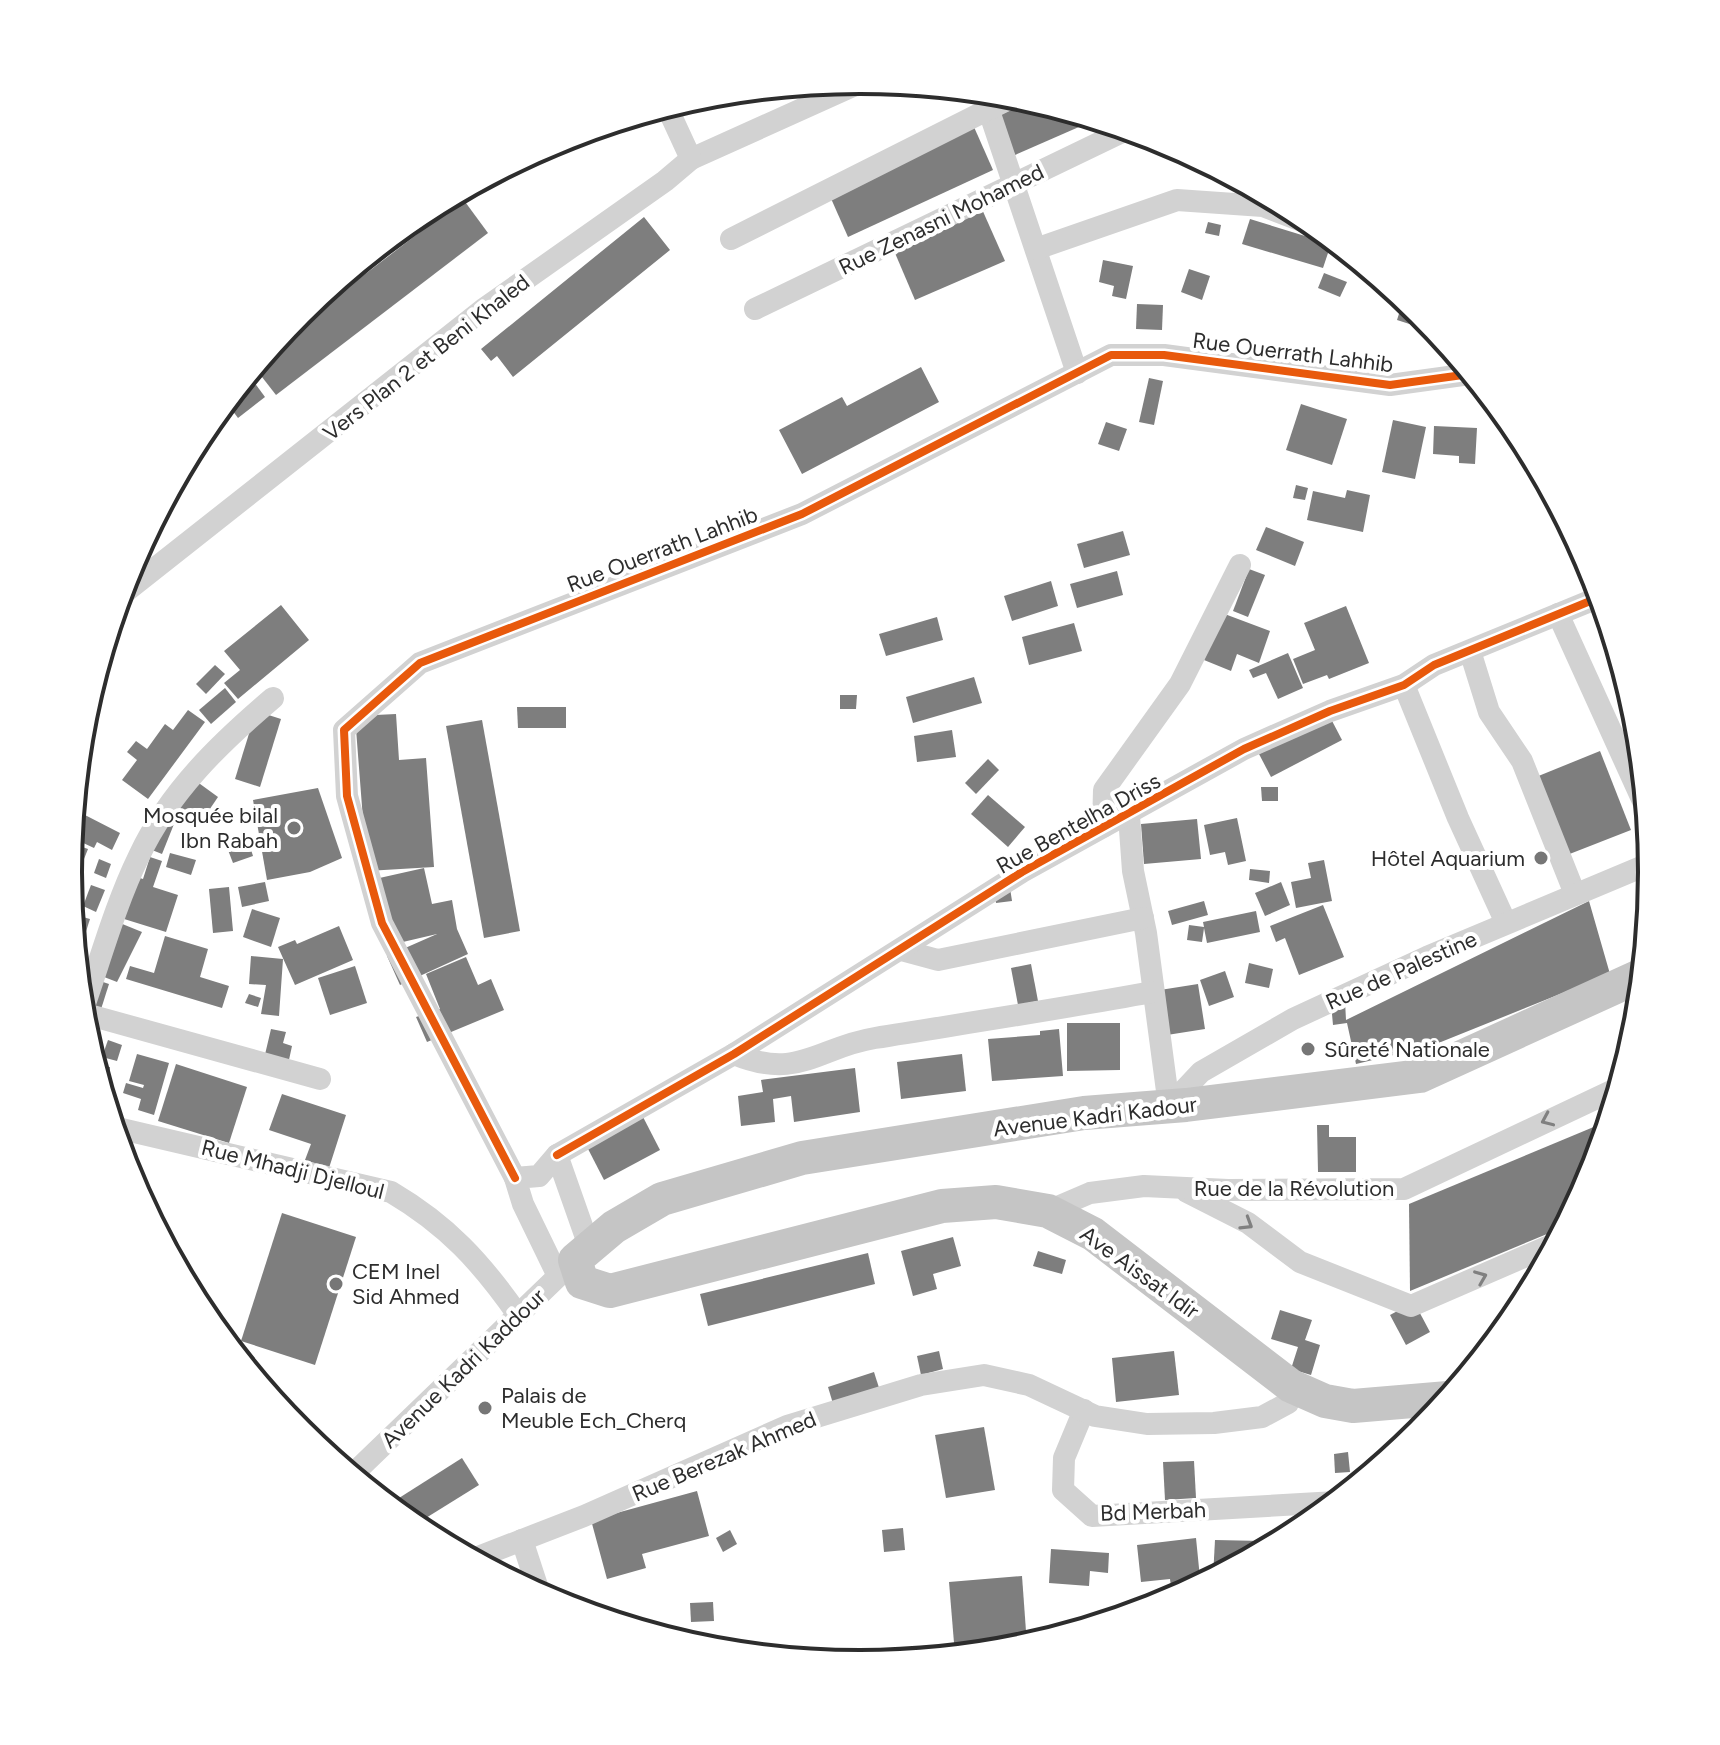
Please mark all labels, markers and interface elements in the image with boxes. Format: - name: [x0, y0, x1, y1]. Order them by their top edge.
- street label: Rue Zenasni Mohamed: [834, 158, 1048, 281]
- street label: Vers Plan 2 et Beni Khaled: [318, 268, 535, 446]
- street label: Rue Ouerrath Lahhib: [1191, 327, 1395, 378]
- street label: Rue Ouerrath Lahhib: [563, 501, 761, 598]
- street label: Rue Bentelha Driss: [991, 767, 1165, 880]
- place label: Mosquée bilal Ibn Rabah: [143, 802, 278, 854]
- marker: Mosquée bilal Ibn Rabah: [285, 819, 303, 837]
- place label: Hôtel Aquarium: [1371, 845, 1525, 872]
- marker: Hôtel Aquarium: [1532, 849, 1550, 867]
- street label: Rue de Palestine: [1322, 925, 1481, 1016]
- place label: Sûreté Nationale: [1324, 1036, 1490, 1063]
- marker: Sûreté Nationale: [1299, 1040, 1317, 1058]
- street label: Avenue Kadri Kadour: [992, 1091, 1199, 1142]
- one-way arrow: [1541, 1111, 1555, 1127]
- street label: Rue Mhadji Djelloul: [199, 1134, 387, 1205]
- street label: Rue de la Révolution: [1194, 1175, 1394, 1202]
- one-way arrow: [1238, 1215, 1253, 1230]
- street label: Ave Aissat Idir: [1075, 1220, 1205, 1325]
- place label: CEM Inel Sid Ahmed: [352, 1258, 460, 1310]
- one-way arrow: [1473, 1271, 1487, 1287]
- marker: CEM Inel Sid Ahmed: [327, 1275, 345, 1293]
- street label: Avenue Kadri Kaddour: [376, 1283, 551, 1454]
- place label: Palais de Meuble Ech_Cherq: [501, 1382, 686, 1434]
- marker: Palais de Meuble Ech_Cherq: [476, 1399, 494, 1417]
- street label: Rue Berezak Ahmed: [628, 1405, 820, 1507]
- street label: Bd Merbah: [1099, 1496, 1207, 1527]

